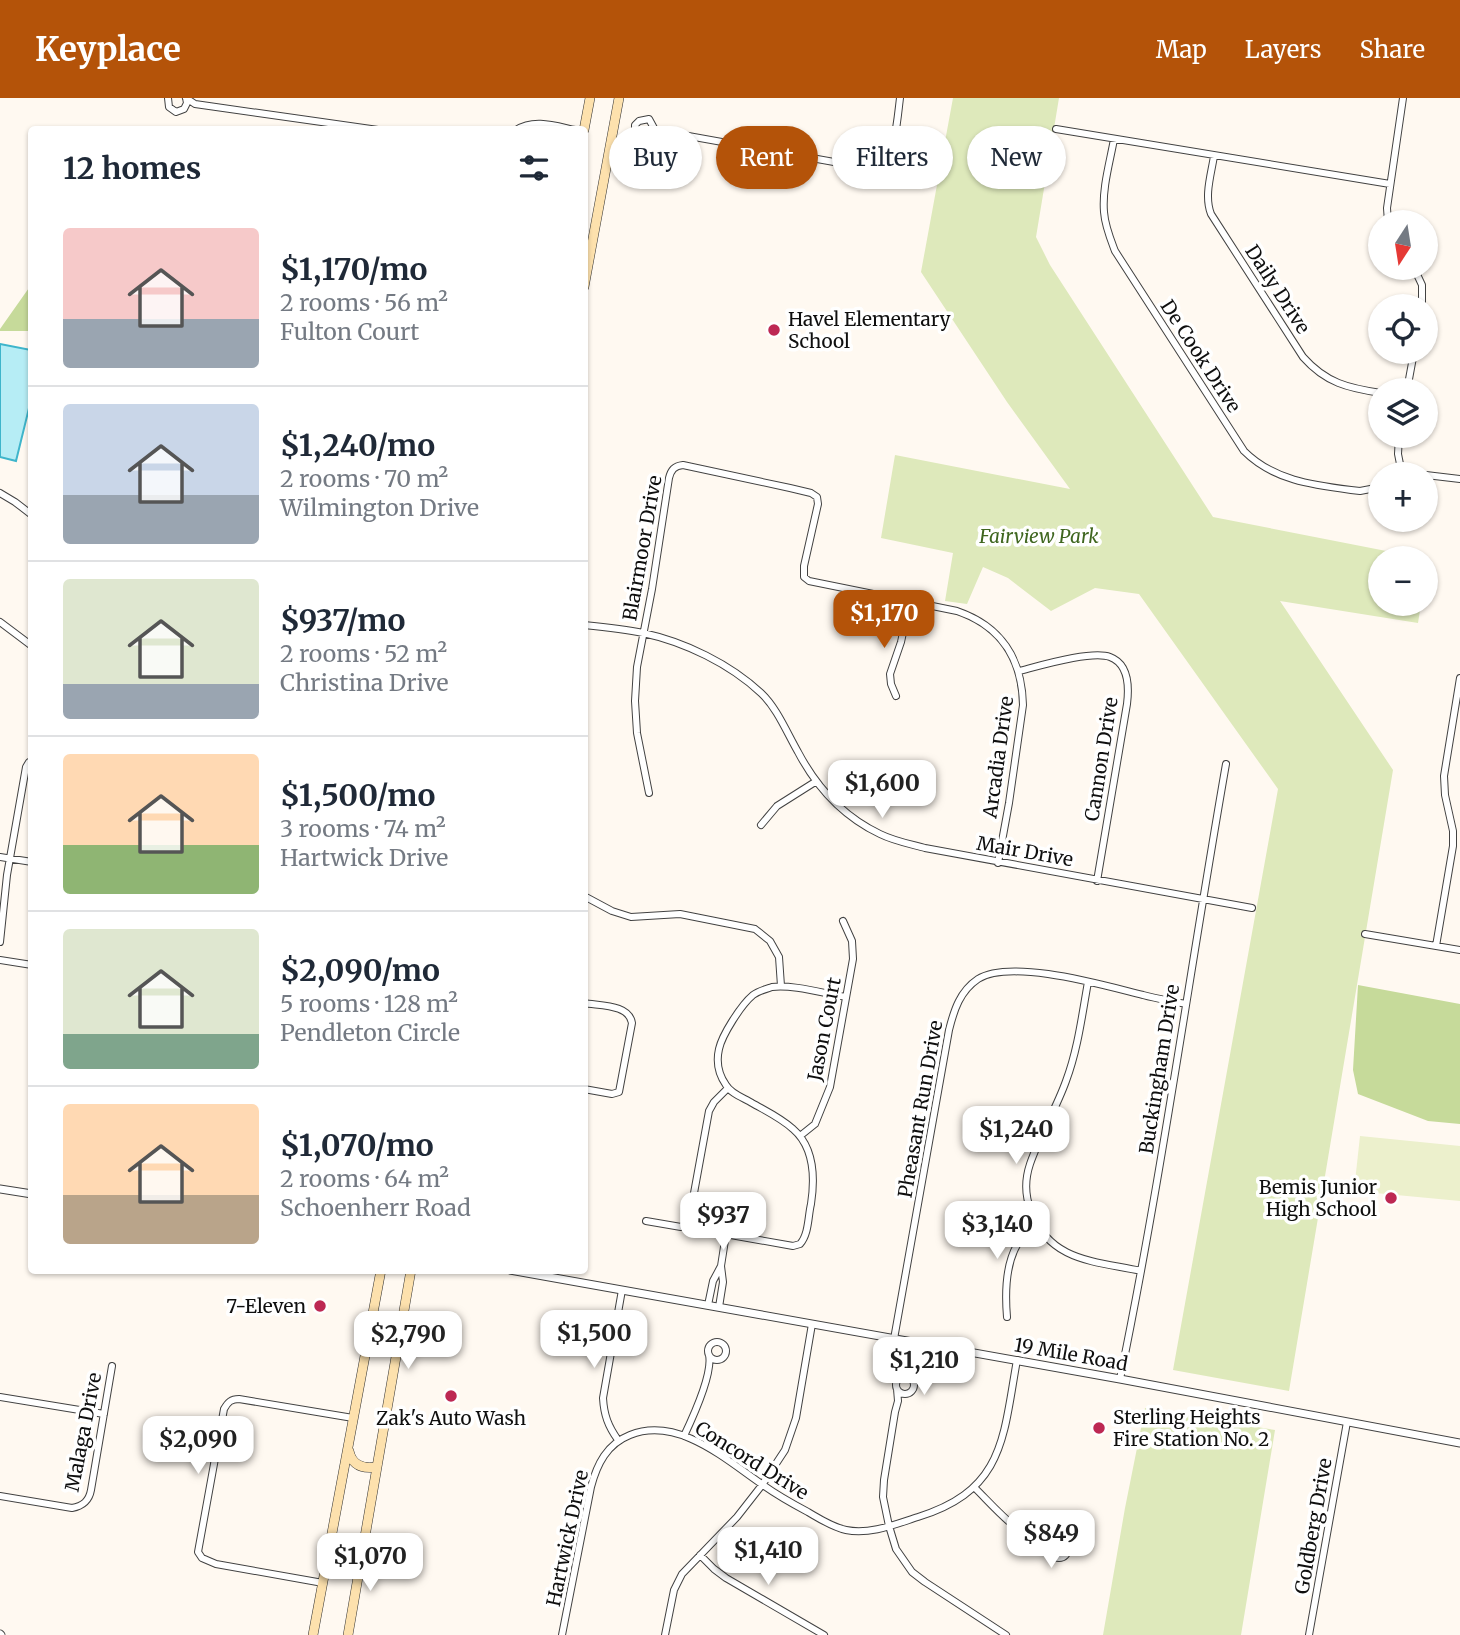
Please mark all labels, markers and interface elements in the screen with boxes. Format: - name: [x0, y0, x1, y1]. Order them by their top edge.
- text: Keyplace: [35, 29, 181, 70]
- text: Map: [1156, 34, 1207, 65]
- text: Layers: [1245, 34, 1321, 65]
- text: Share: [1359, 34, 1425, 65]
- chip: Buy: [609, 126, 702, 189]
- chip: Rent: [716, 126, 818, 189]
- chip: Filters: [832, 126, 953, 189]
- chip: New: [967, 126, 1066, 189]
- text: 12 homes: [63, 149, 201, 187]
- icon: filters: [515, 149, 553, 187]
- north arrow: [1368, 210, 1438, 280]
- map controls: [1368, 210, 1438, 616]
- street label: Daily Drive: [1240, 240, 1316, 338]
- text: $1,170/mo: [280, 250, 428, 288]
- icon: home: [119, 256, 203, 340]
- text: 2 rooms · 56 m²: [280, 288, 448, 317]
- button: locate: [1368, 294, 1438, 364]
- street label: De Cook Drive: [1156, 295, 1246, 417]
- place label: Havel Elementary School: [788, 307, 951, 353]
- text: Fulton Court: [280, 317, 419, 346]
- marker: Havel Elementary School: [766, 322, 782, 338]
- button: layers: [1368, 378, 1438, 448]
- text: $1,240/mo: [280, 426, 435, 464]
- icon: home: [119, 432, 203, 516]
- button: +: [1368, 462, 1438, 532]
- text: 2 rooms · 70 m²: [280, 464, 448, 493]
- street label: Blairmoor Drive: [617, 473, 667, 623]
- text: Wilmington Drive: [280, 493, 479, 522]
- park label: Fairview Park: [978, 524, 1099, 548]
- button: −: [1368, 546, 1438, 616]
- pin: $1,170: [827, 590, 941, 650]
- text: $1,170: [849, 598, 919, 627]
- text: $937/mo: [280, 601, 405, 639]
- icon: home: [119, 607, 203, 691]
- text: 2 rooms · 52 m²: [280, 639, 447, 668]
- text: Christina Drive: [280, 668, 449, 697]
- street label: Arcadia Drive: [977, 694, 1018, 821]
- street label: Cannon Drive: [1079, 695, 1123, 823]
- pin: $1,600: [825, 760, 939, 820]
- text: $1,600: [844, 768, 920, 797]
- text: $1,500/mo: [280, 776, 435, 814]
- icon: home: [119, 782, 203, 866]
- text: 3 rooms · 74 m²: [280, 814, 446, 843]
- street label: Mair Drive: [975, 831, 1075, 871]
- text: Hartwick Drive: [280, 843, 448, 872]
- text: $2,090/mo: [280, 951, 440, 989]
- icon: home: [119, 957, 203, 1041]
- street label: Jason Court: [802, 974, 846, 1084]
- street label: Buckingham Drive: [1134, 982, 1184, 1155]
- text: 5 rooms · 128 m²: [280, 989, 458, 1018]
- text: Pendleton Circle: [280, 1018, 460, 1047]
- street label: Pheasant Run Drive: [893, 1018, 947, 1200]
- pin: $1,240: [959, 1107, 1073, 1166]
- text: $1,240: [978, 1114, 1054, 1143]
- text: $1,070/mo: [280, 1126, 434, 1164]
- icon: home: [119, 1132, 203, 1216]
- text: 2 rooms · 64 m²: [280, 1164, 449, 1193]
- place label: Bemis Junior High School: [1259, 1175, 1377, 1221]
- marker: Bemis Junior High School: [1383, 1190, 1399, 1206]
- pin: $937: [682, 1192, 764, 1252]
- text: Schoenherr Road: [280, 1193, 471, 1222]
- text: $937: [696, 1200, 750, 1229]
- pin: $3,140: [940, 1202, 1054, 1261]
- text: $3,140: [961, 1209, 1033, 1238]
- place label: 7-Eleven: [226, 1294, 306, 1318]
- marker: 7-Eleven: [312, 1298, 328, 1314]
- pin: $1,500: [537, 1310, 651, 1370]
- pin: $2,790: [351, 1312, 465, 1371]
- text: $1,500: [556, 1318, 632, 1347]
- text: $2,790: [370, 1319, 446, 1348]
- street label: 19 Mile Road: [1012, 1332, 1130, 1376]
- pin: $1,210: [867, 1338, 981, 1397]
- text: $1,210: [889, 1345, 959, 1374]
- street label: Malaga Drive: [60, 1370, 106, 1494]
- marker: Zak's Auto Wash: [443, 1388, 459, 1404]
- place label: Sterling Heights Fire Station No. 2: [1113, 1405, 1269, 1451]
- place label: Zak's Auto Wash: [376, 1406, 526, 1430]
- pin: $2,090: [141, 1416, 255, 1476]
- street label: Concord Drive: [691, 1416, 813, 1505]
- marker: Sterling Heights Fire Station No. 2: [1091, 1420, 1107, 1436]
- text: $2,090: [159, 1424, 237, 1453]
- street label: Goldberg Drive: [1289, 1456, 1337, 1596]
- street label: Hartwick Drive: [541, 1467, 593, 1609]
- pin: $849: [1010, 1510, 1092, 1570]
- text: $849: [1023, 1518, 1079, 1547]
- pin: $1,410: [711, 1528, 825, 1587]
- pin: $1,070: [313, 1534, 427, 1593]
- text: $1,410: [733, 1535, 803, 1564]
- text: $1,070: [333, 1541, 407, 1570]

